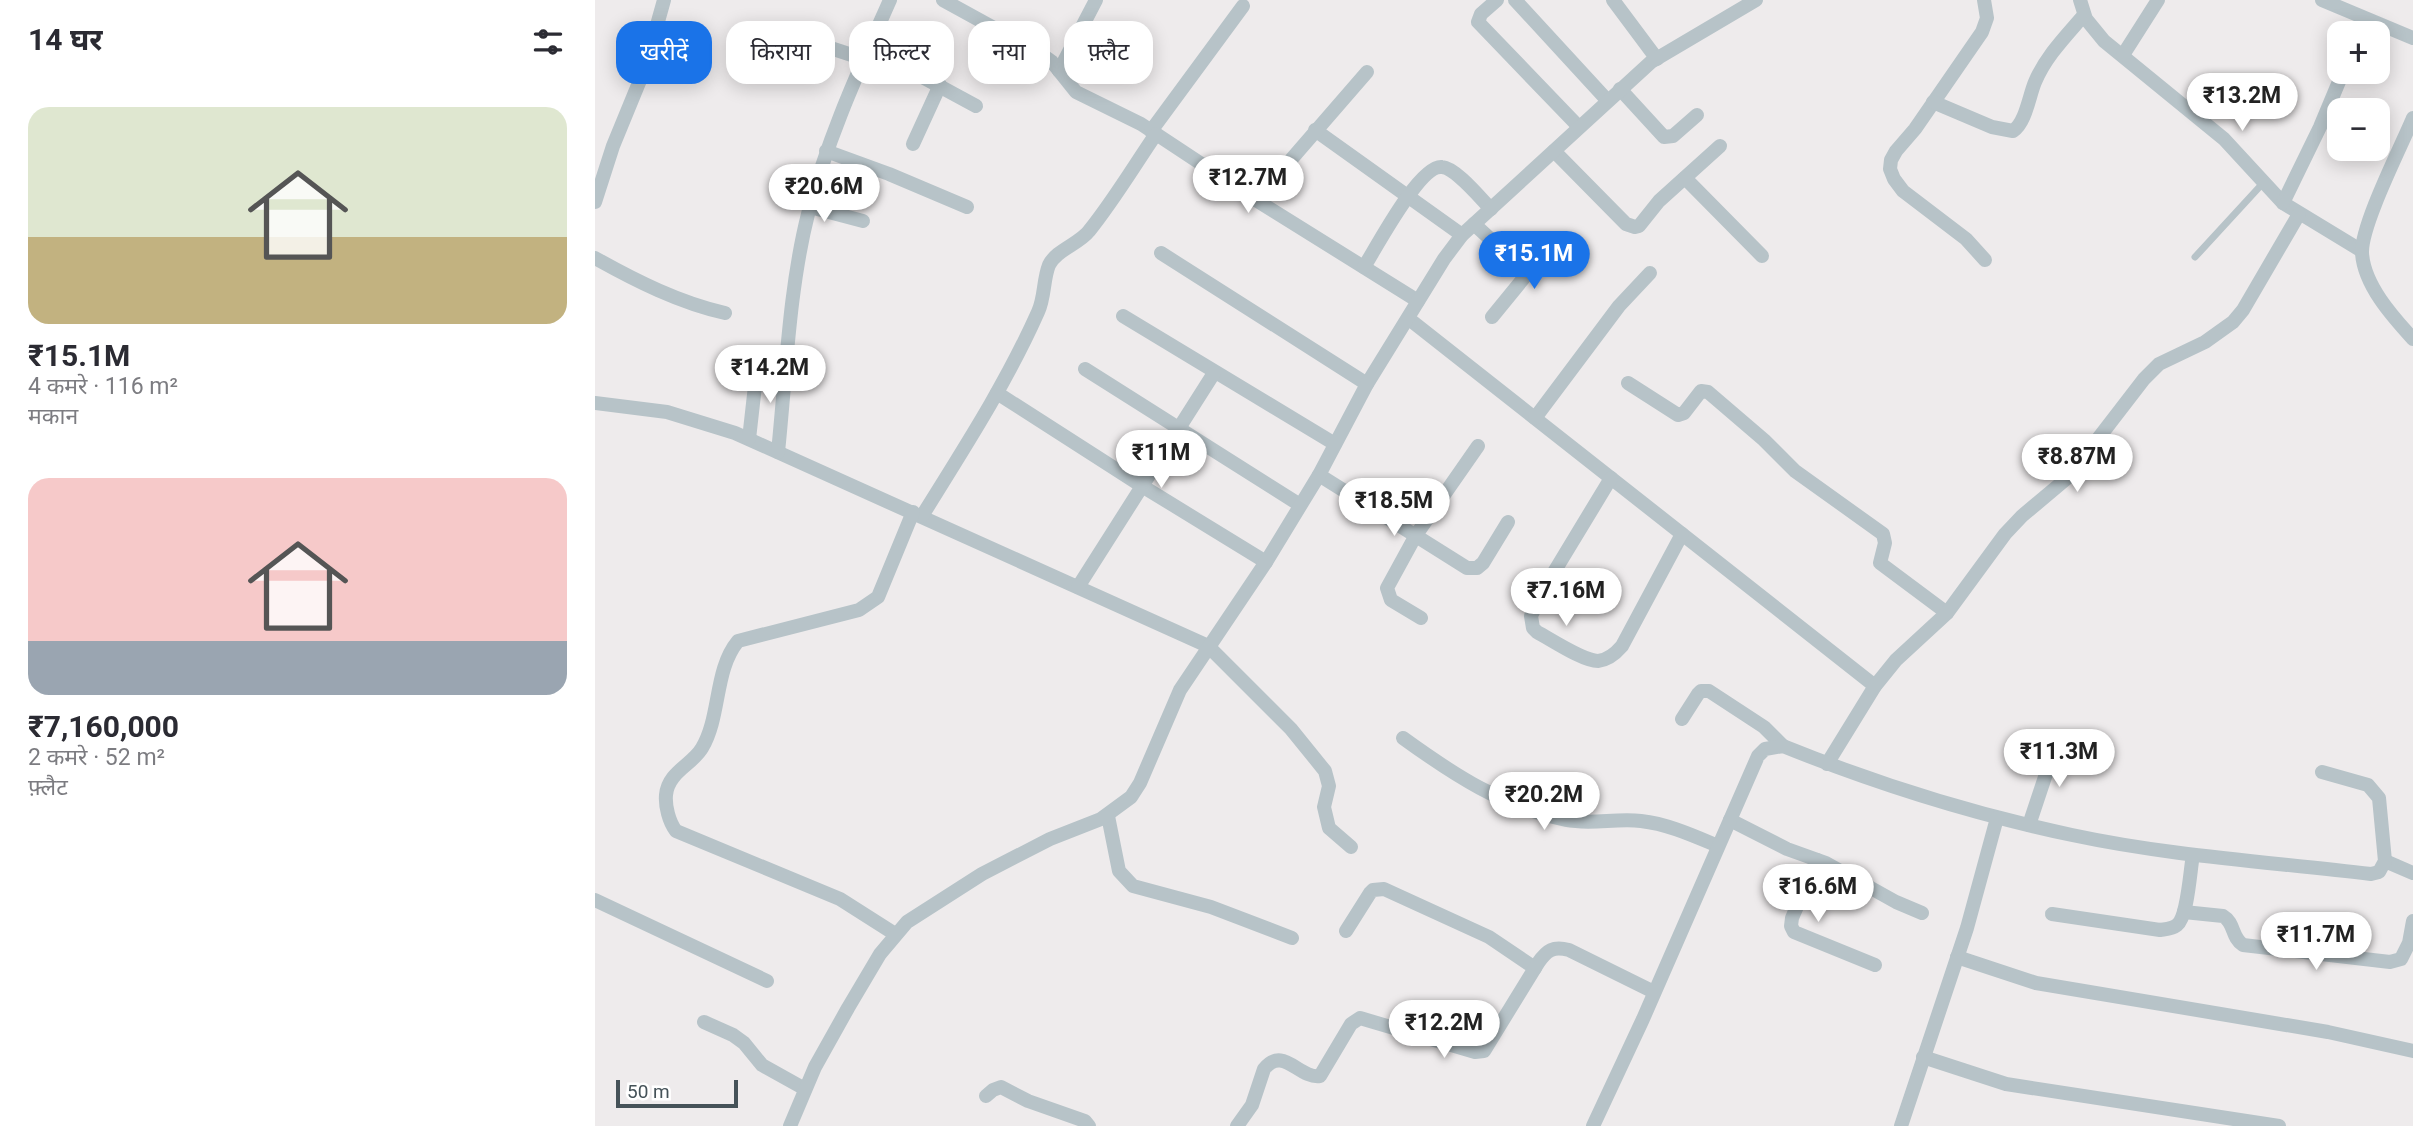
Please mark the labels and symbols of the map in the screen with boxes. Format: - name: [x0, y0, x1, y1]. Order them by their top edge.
- pin: ₹13.2M: [2185, 74, 2299, 133]
- pin: ₹12.7M: [1191, 156, 1305, 215]
- pin: ₹20.6M: [767, 164, 881, 224]
- pin: ₹15.1M: [1477, 232, 1591, 291]
- pin: ₹14.2M: [713, 346, 827, 405]
- pin: ₹11M: [1120, 430, 1202, 490]
- pin: ₹8.87M: [2020, 434, 2134, 494]
- pin: ₹18.5M: [1337, 478, 1451, 538]
- pin: ₹7.16M: [1509, 568, 1623, 628]
- pin: ₹11.3M: [2002, 730, 2116, 789]
- pin: ₹20.2M: [1487, 772, 1601, 832]
- pin: ₹16.6M: [1761, 864, 1875, 924]
- pin: ₹11.7M: [2259, 912, 2373, 972]
- pin: ₹12.2M: [1387, 1000, 1501, 1060]
- scale bar: [616, 1077, 739, 1109]

